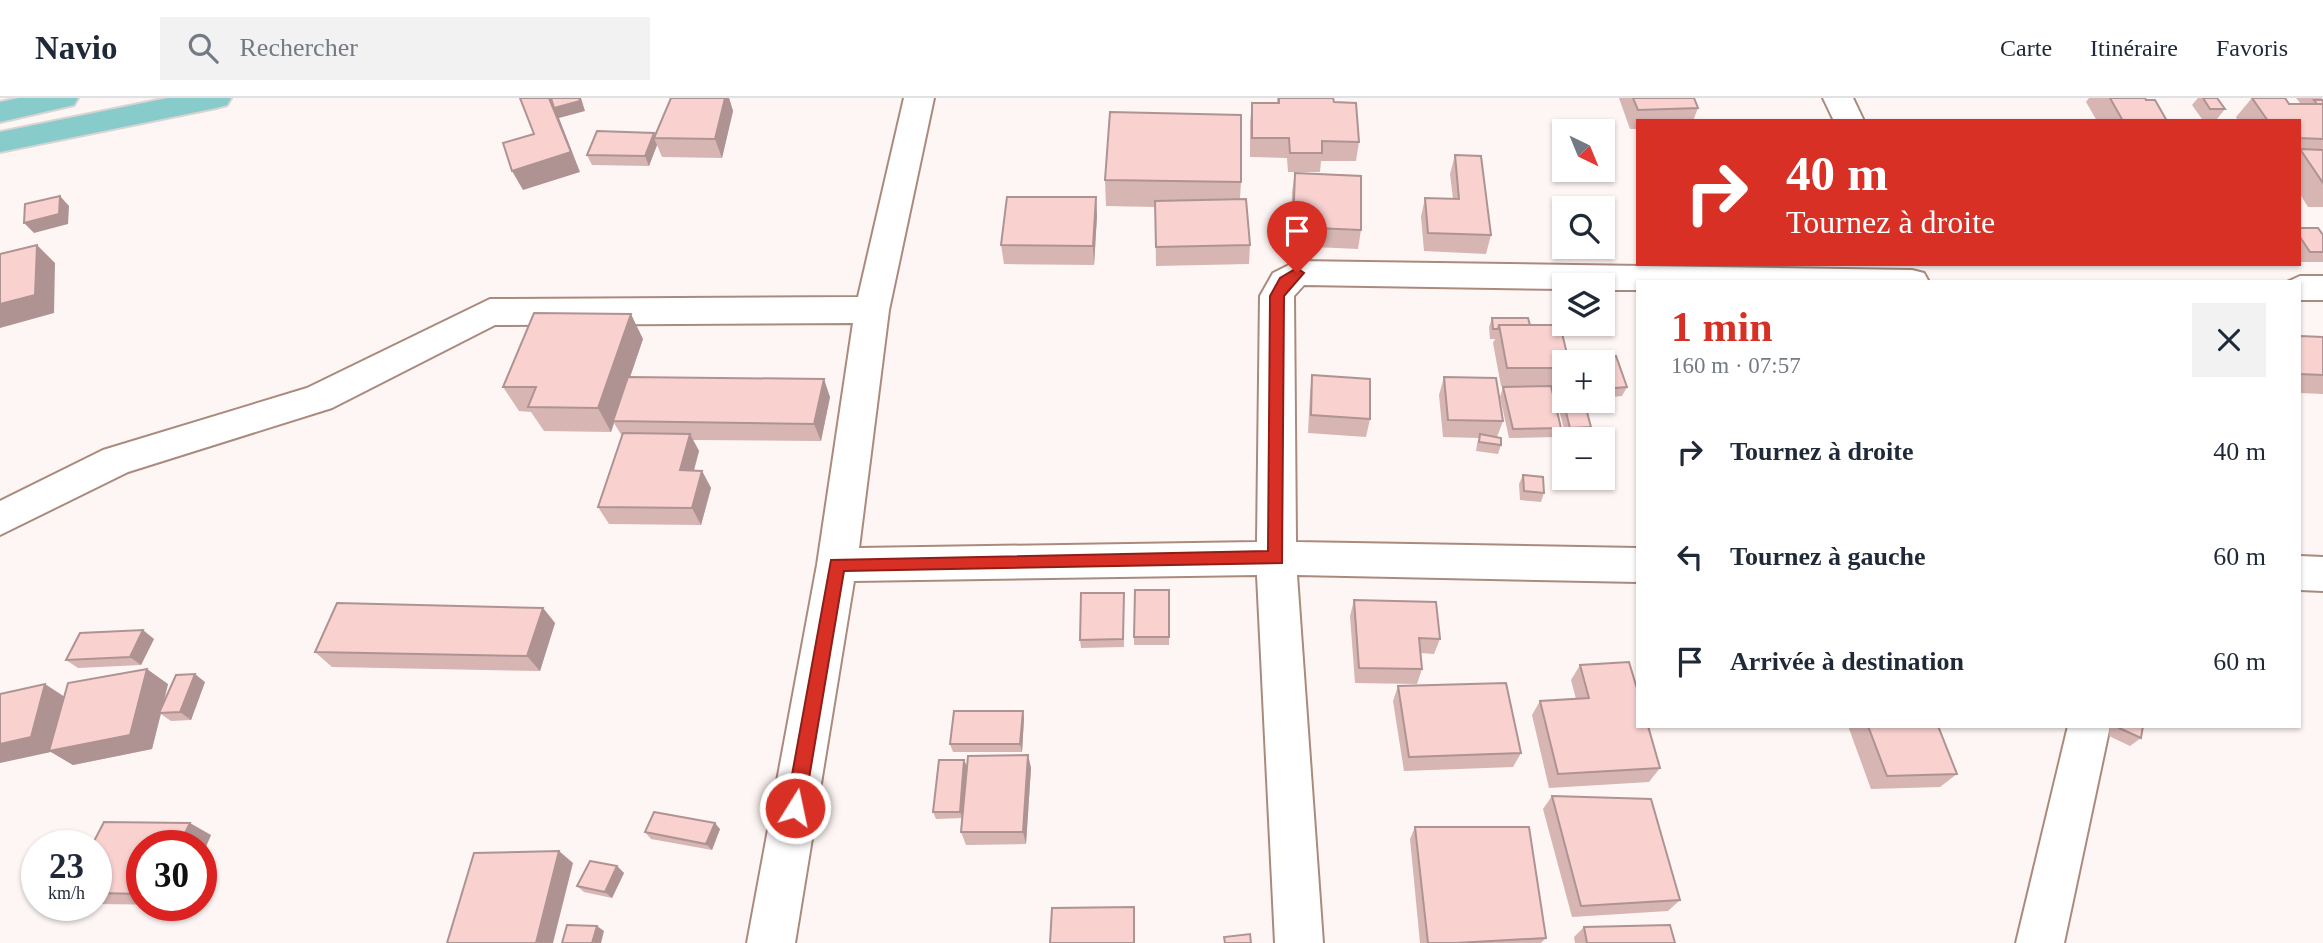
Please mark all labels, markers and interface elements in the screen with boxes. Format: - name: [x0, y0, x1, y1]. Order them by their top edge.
- search box: [160, 17, 650, 80]
- icon: search: [184, 29, 222, 67]
- text: Navio: [35, 30, 118, 66]
- text: Rechercher: [240, 33, 358, 62]
- text: Carte: [2000, 35, 2052, 61]
- text: Itinéraire: [2090, 35, 2178, 61]
- text: Favoris: [2216, 35, 2288, 61]
- north arrow: [1552, 119, 1615, 182]
- map controls: [1552, 119, 1615, 490]
- text: 40 m: [1786, 146, 1888, 201]
- icon: right: [1671, 147, 1762, 238]
- button: search: [1552, 196, 1615, 259]
- pin: [1267, 201, 1327, 273]
- text: Tournez à droite: [1786, 204, 1995, 240]
- icon: arrive: [1278, 212, 1316, 250]
- button: layers: [1552, 273, 1615, 336]
- button: close: [2192, 303, 2266, 377]
- text: 1 min: [1671, 304, 1773, 350]
- button: +: [1552, 350, 1615, 413]
- text: 160 m · 07:57: [1671, 353, 1801, 378]
- button: −: [1552, 427, 1615, 490]
- icon: right: [1671, 433, 1709, 471]
- text: Tournez à droite: [1730, 437, 1913, 466]
- text: 40 m: [2213, 437, 2266, 466]
- icon: left: [1671, 538, 1709, 576]
- text: Tournez à gauche: [1730, 542, 1926, 571]
- text: 60 m: [2213, 542, 2266, 571]
- icon: arrive: [1671, 643, 1709, 681]
- text: Arrivée à destination: [1730, 647, 1964, 676]
- text: 60 m: [2213, 647, 2266, 676]
- position arrow: [758, 771, 832, 845]
- speed limit sign: 30: [126, 830, 217, 921]
- text: 23: [49, 847, 84, 886]
- text: km/h: [48, 883, 85, 903]

